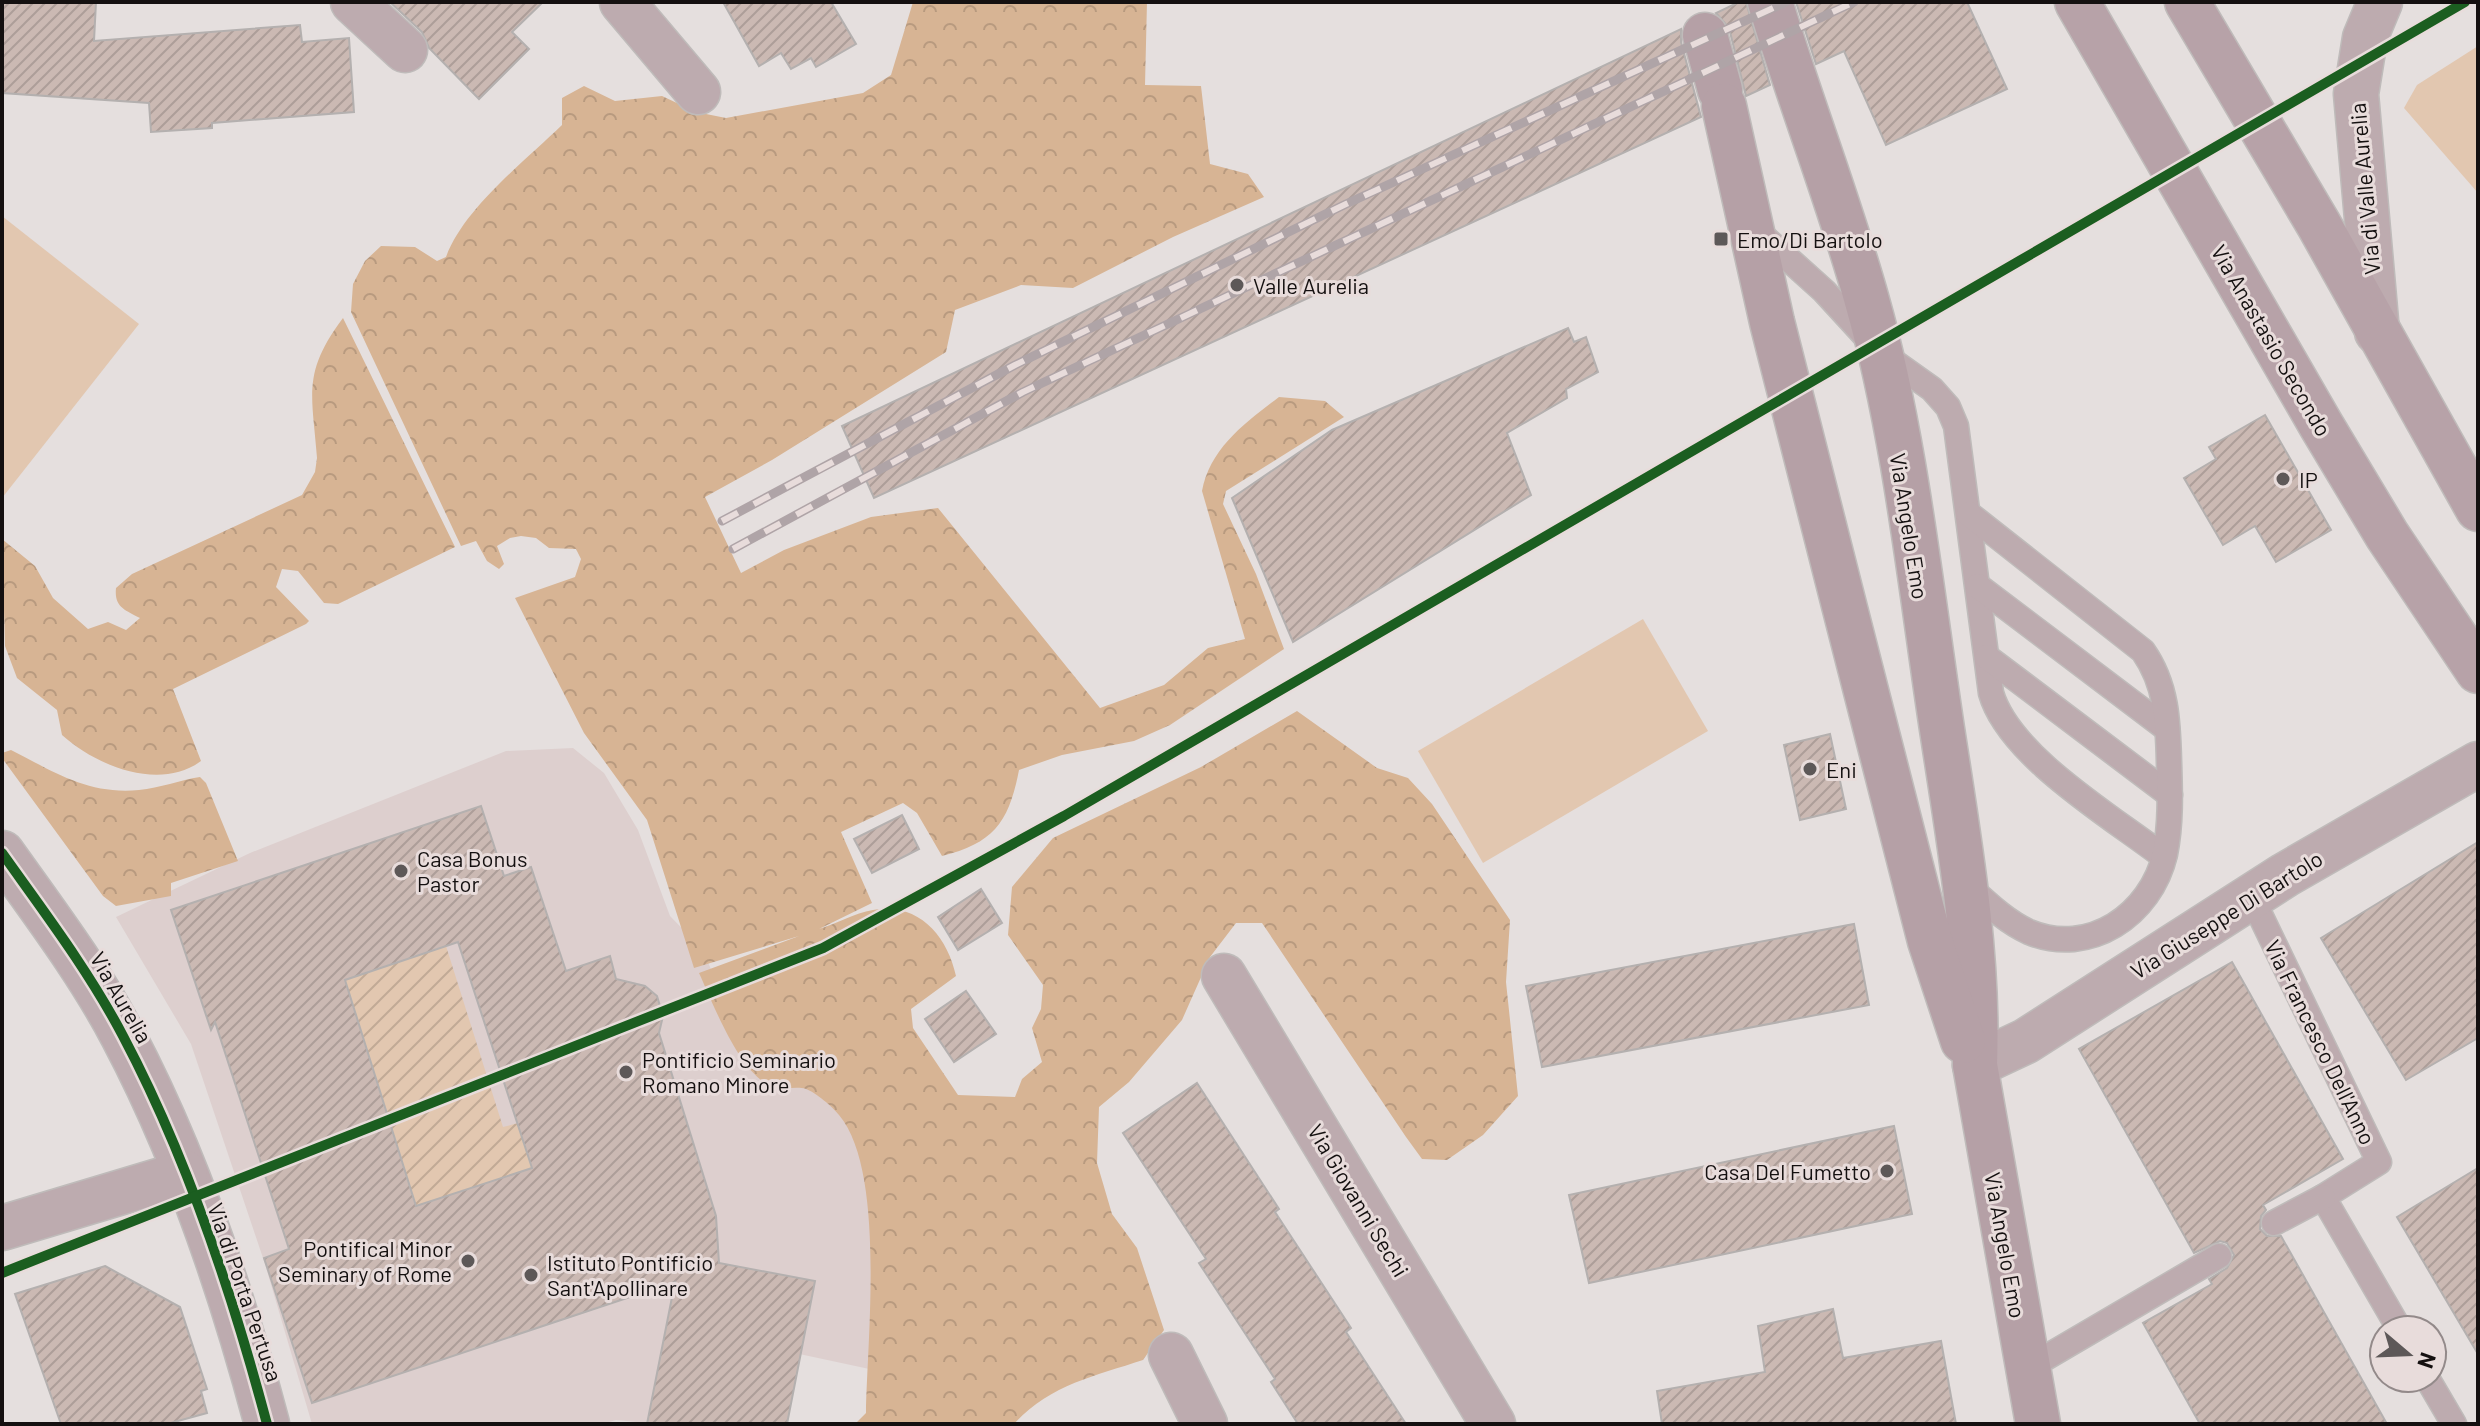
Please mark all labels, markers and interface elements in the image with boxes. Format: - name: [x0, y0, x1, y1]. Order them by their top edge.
- street label: Via di Valle Aurelia: [2344, 102, 2384, 276]
- place label: Emo/Di Bartolo: [1737, 226, 1883, 252]
- marker: Emo/Di Bartolo: [1712, 230, 1730, 248]
- street label: Via Anastasio Secondo: [2207, 240, 2337, 440]
- place label: Valle Aurelia: [1253, 272, 1369, 298]
- marker: Valle Aurelia: [1228, 276, 1246, 294]
- street label: Via Angelo Emo: [1886, 451, 1934, 601]
- place label: IP: [2299, 466, 2318, 492]
- marker: IP: [2274, 470, 2292, 488]
- place label: Eni: [1826, 756, 1857, 782]
- marker: Eni: [1801, 760, 1819, 778]
- street label: Via Giuseppe Di Bartolo: [2125, 844, 2327, 984]
- place label: Casa Bonus Pastor: [417, 845, 528, 896]
- marker: Casa Bonus Pastor: [392, 862, 410, 880]
- street label: Via Francesco Dell'Anno: [2260, 935, 2382, 1149]
- street label: Via Aurelia: [86, 947, 158, 1047]
- place label: Pontificio Seminario Romano Minore: [642, 1046, 836, 1097]
- marker: Pontificio Seminario Romano Minore: [617, 1063, 635, 1081]
- street label: Via Giovanni Sechi: [1303, 1119, 1415, 1281]
- place label: Casa Del Fumetto: [1704, 1158, 1871, 1184]
- marker: Casa Del Fumetto: [1878, 1162, 1896, 1180]
- street label: Via Angelo Emo: [1980, 1170, 2032, 1320]
- street label: Via di Porta Pertusa: [203, 1199, 289, 1385]
- place label: Pontifical Minor Seminary of Rome: [278, 1235, 452, 1286]
- place label: Istituto Pontificio Sant'Apollinare: [547, 1249, 713, 1300]
- marker: Pontifical Minor Seminary of Rome: [459, 1252, 477, 1270]
- marker: Istituto Pontificio Sant'Apollinare: [522, 1266, 540, 1284]
- north arrow: [2368, 1314, 2448, 1394]
- text: N: [2413, 1350, 2443, 1372]

